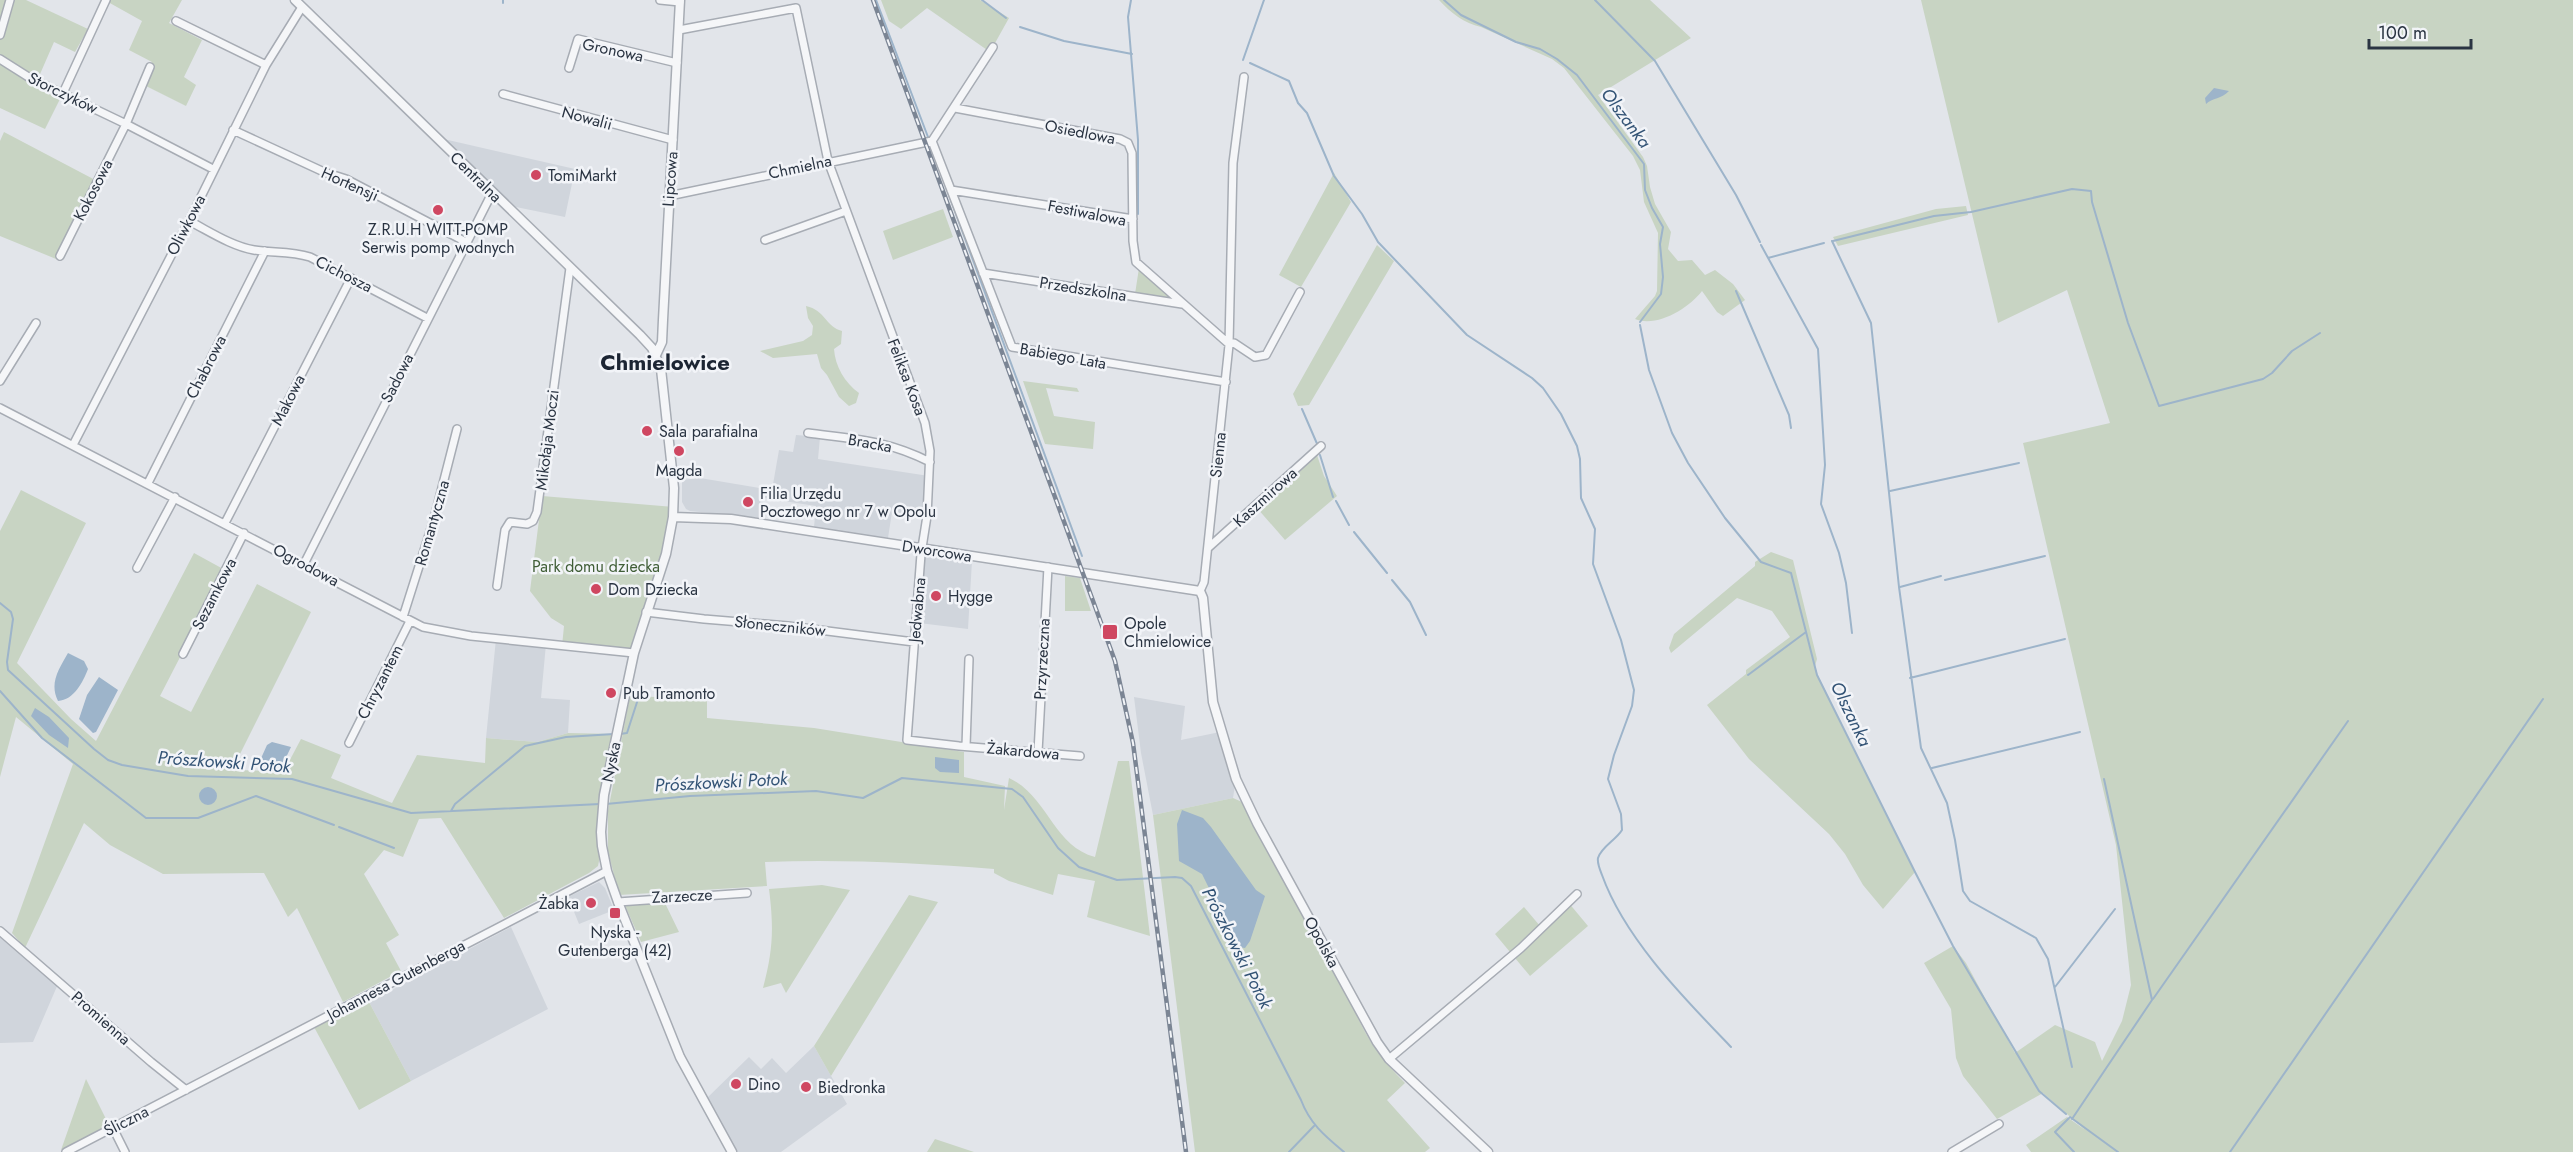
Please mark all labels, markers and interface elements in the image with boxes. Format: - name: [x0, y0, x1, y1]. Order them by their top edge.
- scale bar: [2369, 12, 2471, 50]
- text: 100 m: [2378, 20, 2427, 46]
- street label: Gronowa: [580, 32, 646, 68]
- street label: Storczyków: [24, 66, 102, 120]
- water label: Olszanka: [1595, 82, 1657, 154]
- street label: Nowalii: [559, 100, 615, 136]
- street label: Osiedlowa: [1043, 114, 1117, 150]
- street label: Centralna: [445, 146, 507, 208]
- street label: Chmielna: [766, 149, 834, 185]
- street label: Lipcowa: [657, 151, 683, 207]
- street label: Kokosowa: [68, 155, 118, 225]
- street label: Hortensji: [318, 161, 382, 207]
- place label: TomiMarkt: [548, 164, 616, 187]
- marker: TomiMarkt: [529, 168, 543, 182]
- street label: Oliwkowa: [161, 191, 211, 259]
- street label: Festiwalowa: [1046, 194, 1128, 232]
- marker: Z.R.U.H WITT-POMP Serwis pomp wodnych: [431, 203, 445, 217]
- place label: Z.R.U.H WITT-POMP Serwis pomp wodnych: [361, 218, 515, 259]
- street label: Cichosza: [311, 250, 377, 298]
- street label: Przedszkolna: [1038, 271, 1128, 307]
- street label: Chabrowa: [180, 331, 232, 403]
- street label: Feliksa Kosa: [882, 335, 932, 419]
- street label: Babiego Lata: [1018, 337, 1108, 375]
- district label: Chmielowice: [600, 346, 730, 378]
- street label: Sadowa: [375, 349, 419, 407]
- street label: Makowa: [265, 370, 311, 430]
- street label: Mikołaja Moczi: [529, 388, 565, 492]
- place label: Sala parafialna: [659, 420, 758, 443]
- marker: Sala parafialna: [640, 424, 654, 438]
- street label: Bracka: [846, 428, 894, 458]
- street label: Sienna: [1204, 431, 1232, 479]
- marker: Magda: [672, 444, 686, 458]
- place label: Magda: [656, 459, 702, 482]
- street label: Kaszmirowa: [1228, 462, 1302, 532]
- street label: Romantyczna: [409, 478, 455, 568]
- place label: Filia Urzędu Pocztowego nr 7 w Opolu: [760, 482, 936, 523]
- marker: Filia Urzędu Pocztowego nr 7 w Opolu: [741, 495, 755, 509]
- street label: Dworcowa: [900, 534, 974, 568]
- street label: Ogrodowa: [269, 538, 343, 592]
- street label: Sezamkowa: [186, 554, 242, 634]
- park label: Park domu dziecka: [532, 555, 660, 578]
- street label: Jedwabna: [903, 577, 931, 645]
- place label: Dom Dziecka: [608, 578, 698, 601]
- marker: Dom Dziecka: [589, 582, 603, 596]
- place label: Hygge: [948, 585, 993, 608]
- marker: Hygge: [929, 589, 943, 603]
- street label: Słoneczników: [733, 610, 827, 642]
- place label: Opole Chmielowice: [1124, 612, 1211, 653]
- street label: Przyrzeczna: [1028, 618, 1056, 700]
- marker: Opole Chmielowice: [1101, 623, 1119, 641]
- street label: Chryzantem: [351, 641, 409, 723]
- water label: Olszanka: [1824, 677, 1878, 751]
- place label: Pub Tramonto: [623, 682, 716, 705]
- marker: Pub Tramonto: [604, 686, 618, 700]
- street label: Żakardowa: [986, 736, 1060, 766]
- street label: Nyska: [596, 740, 626, 784]
- water label: Prószkowski Potok: [157, 744, 292, 780]
- water label: Prószkowski Potok: [654, 765, 789, 798]
- street label: Zarzecze: [651, 883, 713, 909]
- water label: Prószkowski Potok: [1195, 883, 1279, 1014]
- place label: Żabka: [539, 892, 579, 915]
- marker: Żabka: [584, 896, 598, 910]
- marker: Nyska - Gutenberga (42): [608, 906, 622, 920]
- street label: Opolska: [1299, 912, 1345, 972]
- place label: Nyska - Gutenberga (42): [558, 921, 672, 962]
- street label: Johannesa Gutenberga: [321, 934, 469, 1027]
- street label: Promienna: [66, 986, 136, 1050]
- place label: Dino: [748, 1073, 780, 1096]
- place label: Biedronka: [818, 1076, 886, 1099]
- marker: Dino: [729, 1077, 743, 1091]
- marker: Biedronka: [799, 1080, 813, 1094]
- street label: Śliczna: [100, 1100, 152, 1142]

